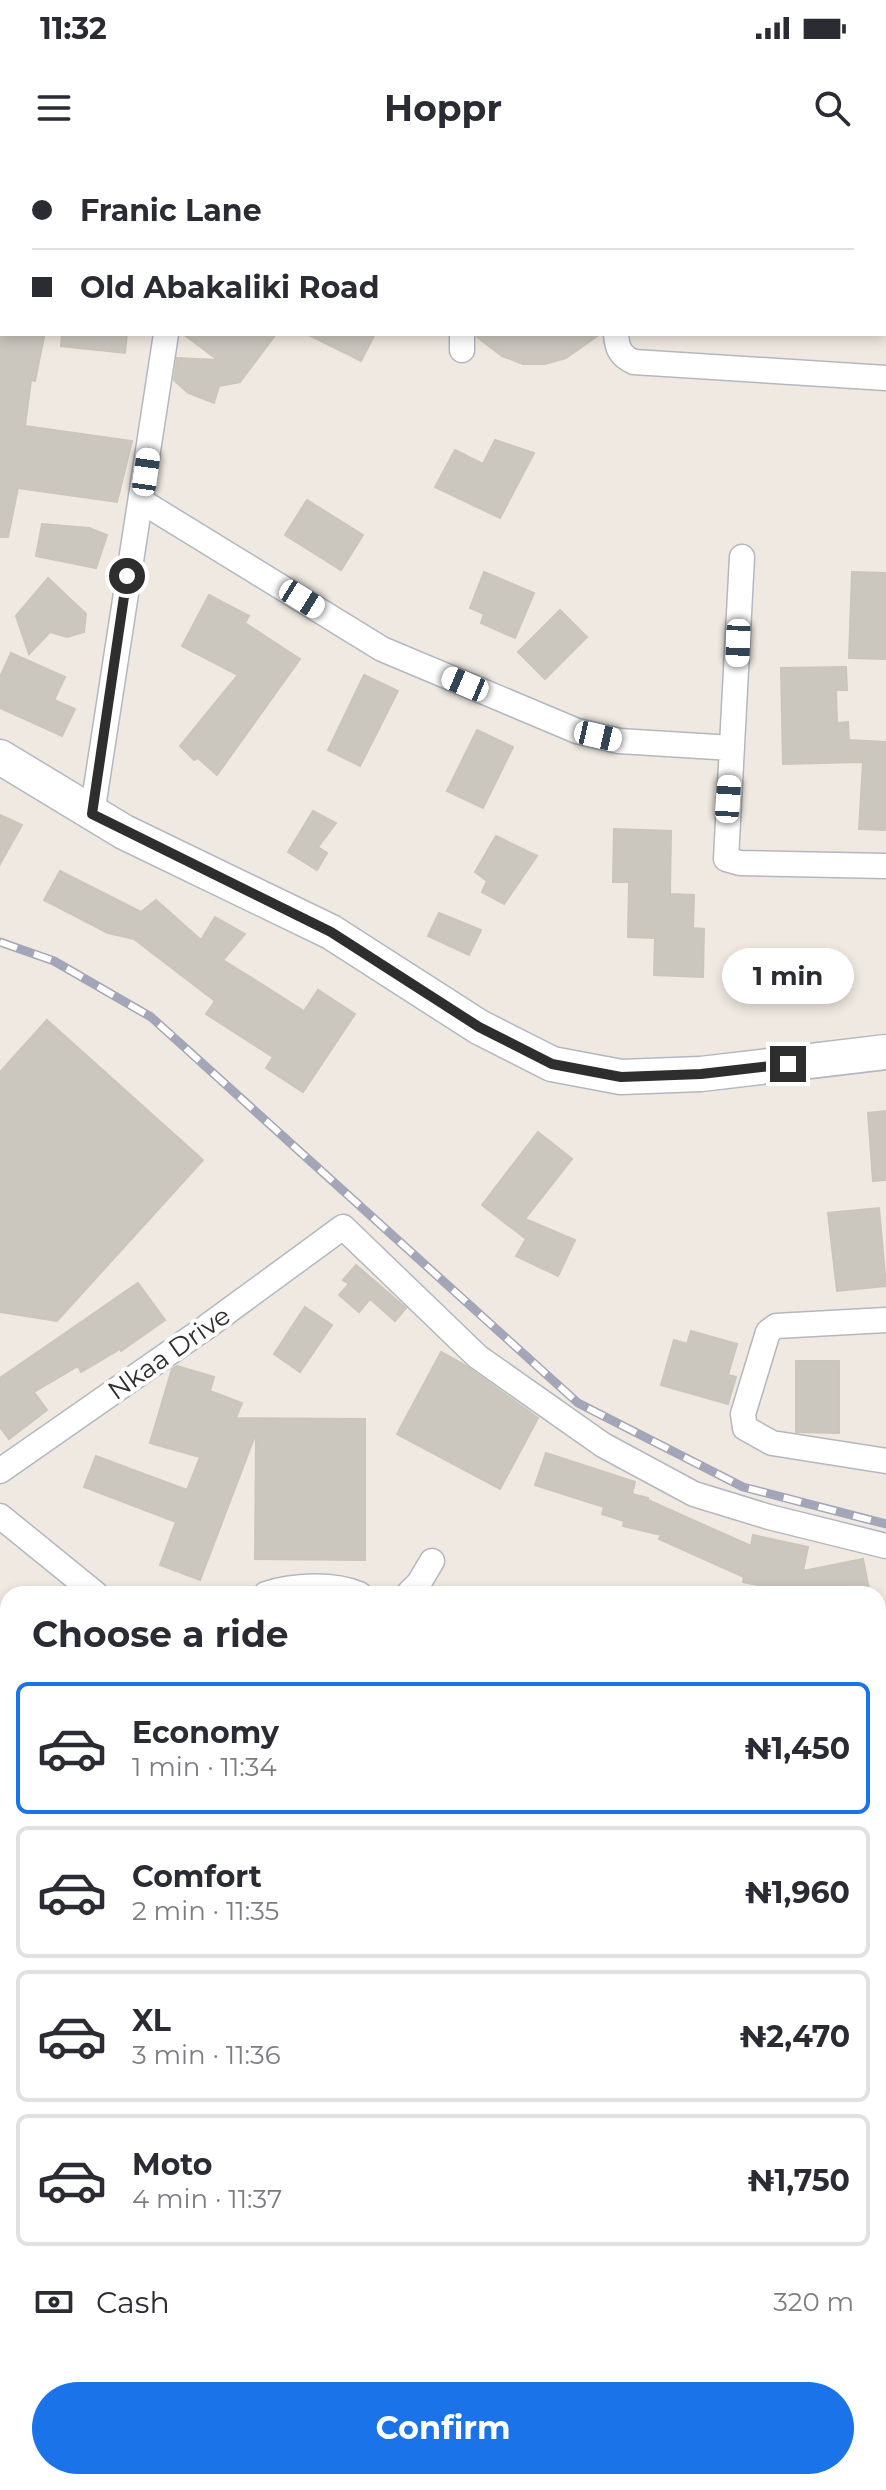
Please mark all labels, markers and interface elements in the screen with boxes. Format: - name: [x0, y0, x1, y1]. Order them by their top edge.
- text: 11:32: [40, 10, 107, 47]
- icon: menu: [32, 86, 76, 130]
- text: Hoppr: [384, 86, 502, 130]
- icon: search: [810, 86, 854, 130]
- text: Franic Lane: [80, 192, 262, 229]
- text: Old Abakaliki Road: [80, 269, 379, 306]
- car: [131, 447, 161, 497]
- route start: [109, 558, 145, 594]
- car: [275, 576, 329, 622]
- car: [725, 619, 751, 667]
- car: [438, 664, 492, 704]
- car: [572, 719, 624, 753]
- car: [714, 774, 742, 824]
- callout: 1 min: [722, 948, 854, 1004]
- text: 1 min: [753, 960, 823, 992]
- route end: [770, 1046, 806, 1082]
- street label: Nkaa Drive: [102, 1299, 236, 1407]
- text: Choose a ride: [32, 1612, 289, 1656]
- icon: car: [36, 1712, 108, 1784]
- text: Economy: [132, 1714, 279, 1751]
- text: ₦1,450: [744, 1730, 850, 1767]
- text: 1 min · 11:34: [132, 1751, 277, 1783]
- icon: car: [36, 1856, 108, 1928]
- text: Comfort: [132, 1858, 262, 1895]
- text: ₦1,960: [745, 1874, 850, 1911]
- text: 2 min · 11:35: [132, 1895, 279, 1927]
- icon: car: [36, 2000, 108, 2072]
- text: XL: [132, 2002, 171, 2039]
- text: ₦2,470: [739, 2018, 850, 2055]
- text: 3 min · 11:36: [132, 2039, 281, 2071]
- icon: car: [36, 2144, 108, 2216]
- text: Moto: [132, 2146, 213, 2183]
- text: ₦1,750: [747, 2162, 850, 2199]
- text: 4 min · 11:37: [132, 2183, 282, 2215]
- icon: cash: [32, 2280, 76, 2324]
- text: Cash: [96, 2284, 170, 2321]
- text: 320 m: [773, 2286, 854, 2318]
- button: Confirm: [32, 2382, 854, 2474]

